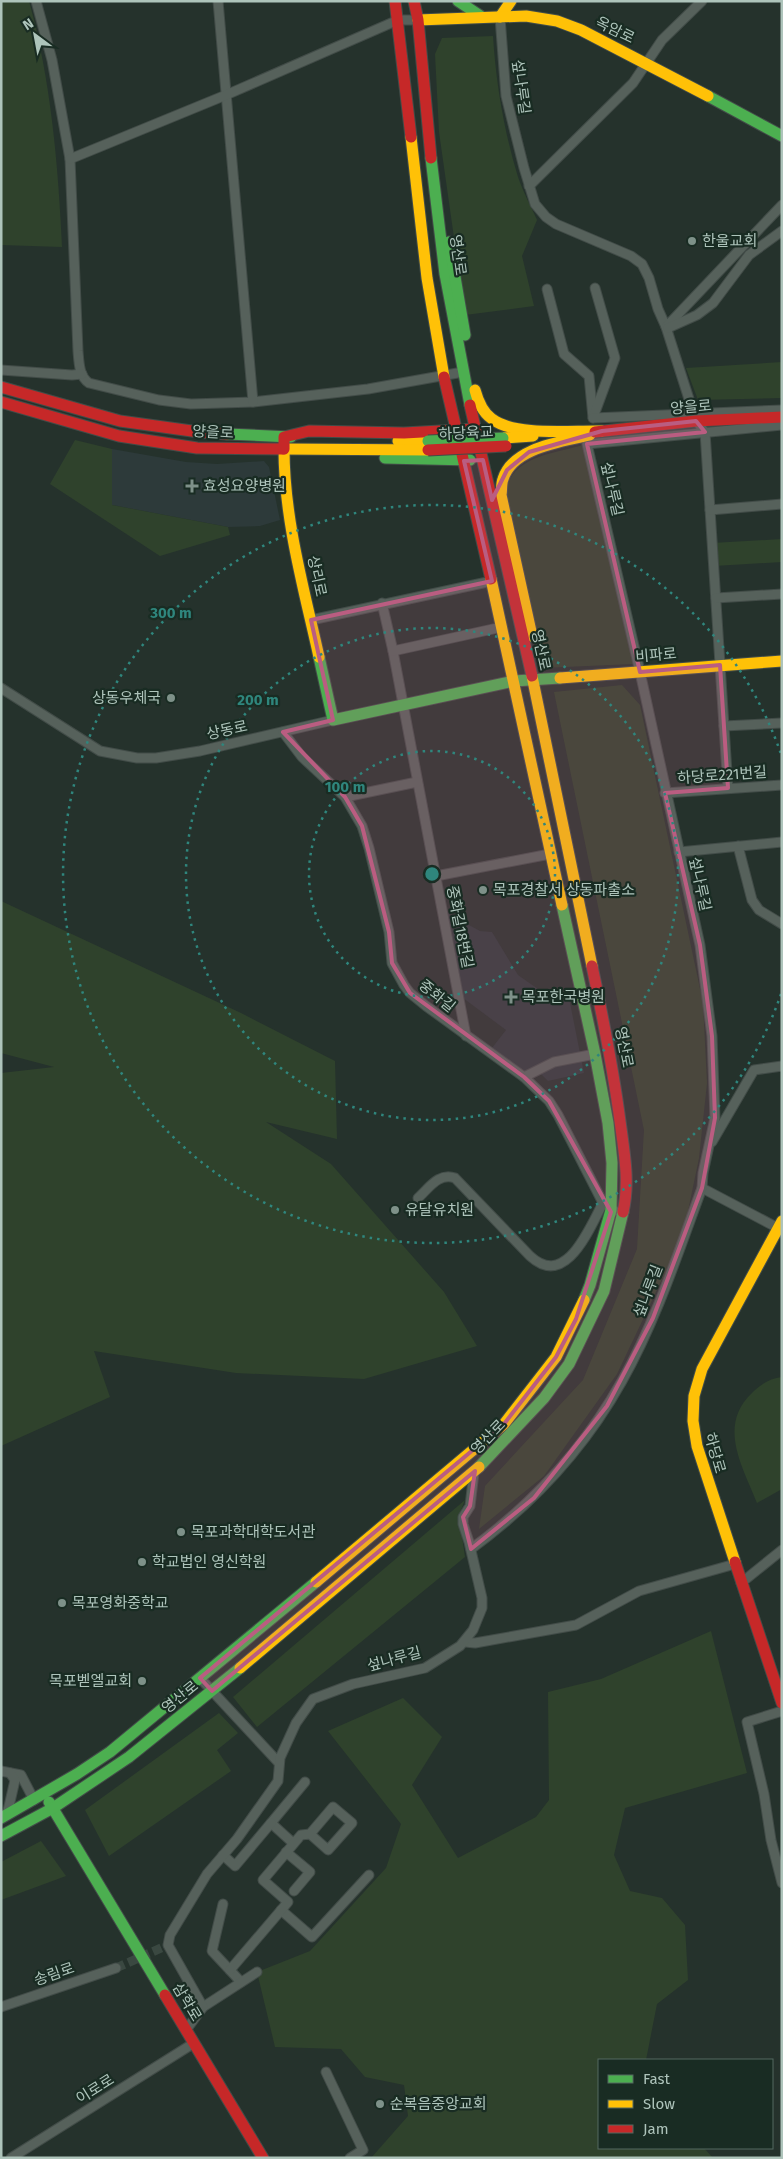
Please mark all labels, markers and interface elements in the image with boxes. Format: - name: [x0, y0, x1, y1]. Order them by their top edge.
- north arrow: [10, 10, 60, 60]
- street label: 옥암로: [592, 13, 638, 47]
- text: N: [20, 15, 37, 34]
- street label: 섶나루길: [508, 58, 534, 116]
- place label: 한울교회: [702, 232, 757, 250]
- street label: 영산로: [446, 233, 470, 277]
- marker: 한울교회: [686, 235, 698, 247]
- street label: 양을로: [670, 396, 712, 418]
- street label: 양을로: [192, 422, 234, 442]
- street label: 하당육교: [438, 423, 494, 443]
- street label: 섶나루길: [597, 460, 627, 518]
- place label: 효성요양병원: [203, 477, 286, 495]
- marker: 효성요양병원: [185, 479, 199, 493]
- street label: 상리로: [304, 554, 330, 598]
- text: 300 m: [149, 604, 192, 622]
- street label: 영산로: [528, 628, 554, 672]
- street label: 비파로: [635, 644, 677, 666]
- place label: 상동우체국: [92, 689, 161, 707]
- text: 200 m: [237, 691, 279, 709]
- marker: 상동우체국: [165, 692, 177, 704]
- street label: 상동로: [205, 717, 249, 743]
- street label: 하당로221번길: [676, 763, 768, 787]
- text: 100 m: [325, 778, 365, 796]
- street label: 섶나루길: [685, 855, 715, 913]
- centre of rings: [423, 865, 441, 883]
- place label: 목포경찰서 상동파출소: [493, 881, 635, 899]
- street label: 중화길18번길: [443, 884, 477, 970]
- marker: 목포경찰서 상동파출소: [477, 884, 489, 896]
- street label: 중화길: [415, 976, 459, 1016]
- place label: 목포한국병원: [522, 988, 605, 1006]
- marker: 목포한국병원: [504, 990, 518, 1004]
- street label: 영산로: [611, 1025, 637, 1069]
- place label: 유달유치원: [405, 1201, 474, 1219]
- marker: 유달유치원: [389, 1204, 401, 1216]
- street label: 섶나루길: [630, 1262, 666, 1320]
- street label: 영산로: [467, 1416, 509, 1458]
- street label: 하당로: [701, 1431, 729, 1475]
- place label: 목포과학대학도서관: [191, 1523, 315, 1541]
- marker: 목포과학대학도서관: [175, 1526, 187, 1538]
- place label: 학교법인 영신학원: [152, 1553, 266, 1571]
- marker: 학교법인 영신학원: [136, 1556, 148, 1568]
- place label: 목포영화중학교: [72, 1594, 169, 1612]
- marker: 목포영화중학교: [56, 1597, 68, 1609]
- street label: 섶나루길: [365, 1643, 423, 1675]
- place label: 목포벧엘교회: [49, 1672, 132, 1690]
- marker: 목포벧엘교회: [136, 1675, 148, 1687]
- street label: 영산로: [158, 1677, 202, 1717]
- street label: 송림로: [31, 1959, 77, 1989]
- street label: 삼학로: [169, 1980, 205, 2024]
- legend: [598, 2059, 773, 2149]
- street label: 이로로: [73, 2070, 117, 2108]
- text: Fast: [643, 2070, 670, 2088]
- place label: 순복음중앙교회: [390, 2095, 487, 2113]
- text: Slow: [643, 2095, 675, 2113]
- marker: 순복음중앙교회: [374, 2098, 386, 2110]
- text: Jam: [643, 2120, 669, 2138]

